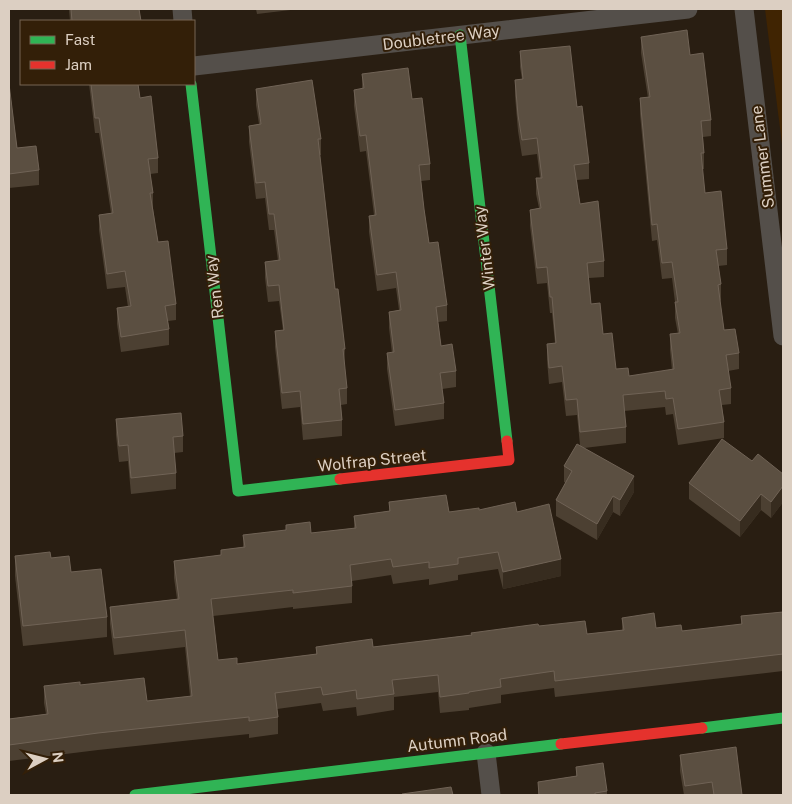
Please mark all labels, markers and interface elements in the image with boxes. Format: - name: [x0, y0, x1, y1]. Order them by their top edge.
- legend: [20, 20, 195, 85]
- street label: Doubletree Way: [381, 21, 501, 54]
- text: Fast: [65, 31, 95, 48]
- text: Jam: [65, 56, 92, 73]
- street label: Summer Lane: [747, 105, 778, 209]
- street label: Winter Way: [470, 204, 499, 291]
- street label: Ren Way: [201, 254, 228, 320]
- street label: Wolfrap Street: [317, 445, 427, 476]
- street label: Autumn Road: [406, 725, 508, 756]
- north arrow: [20, 734, 70, 784]
- text: N: [49, 751, 67, 764]

